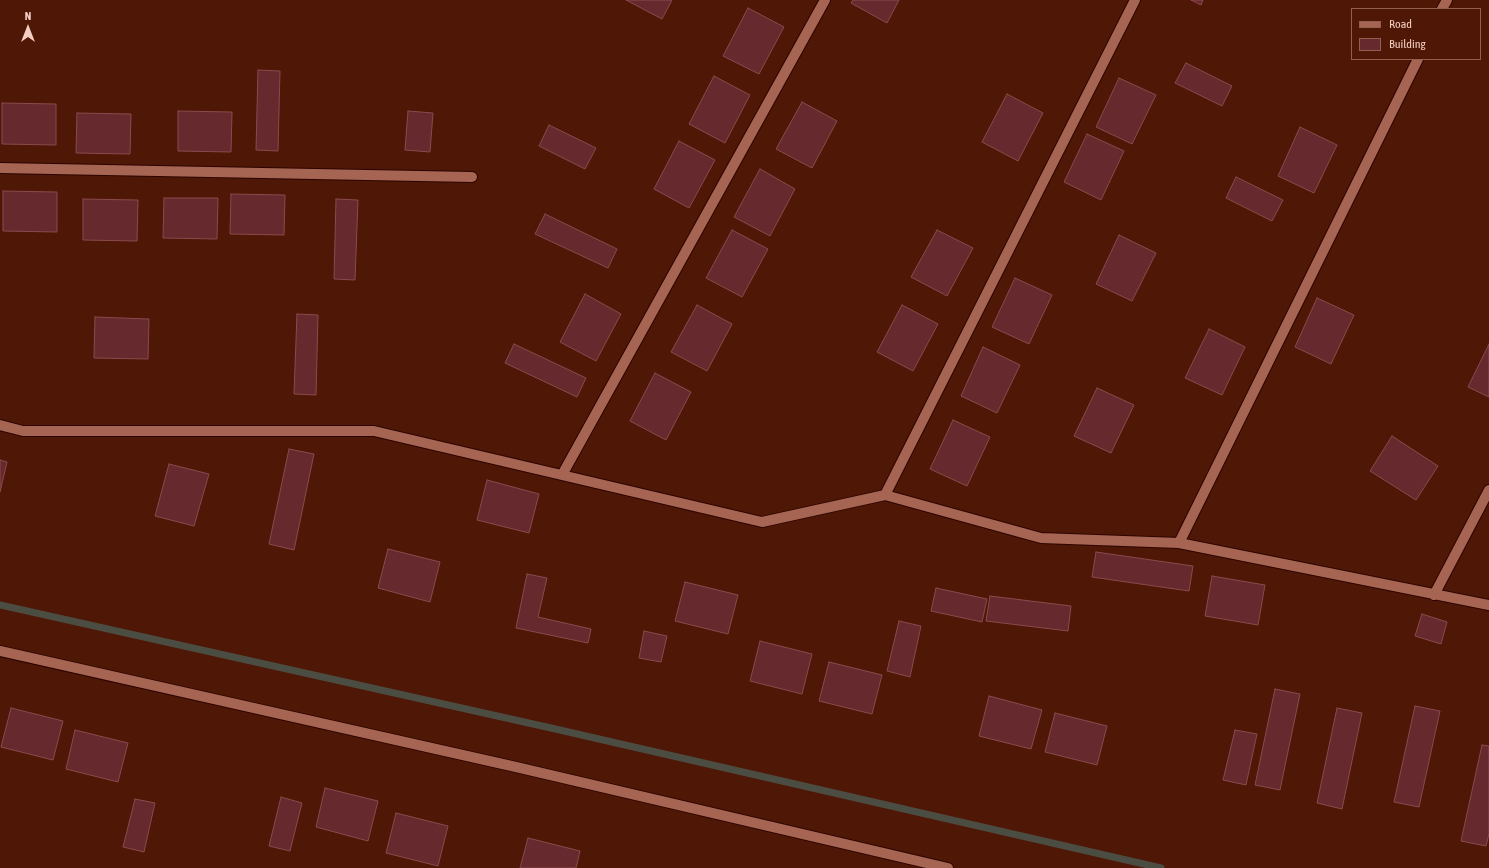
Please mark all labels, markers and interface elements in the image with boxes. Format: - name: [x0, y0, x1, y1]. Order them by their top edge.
- north arrow: [8, 8, 48, 48]
- legend: [1351, 8, 1481, 60]
- text: N: [25, 10, 31, 22]
- text: Road: [1389, 17, 1412, 31]
- text: Building: [1389, 37, 1426, 51]

